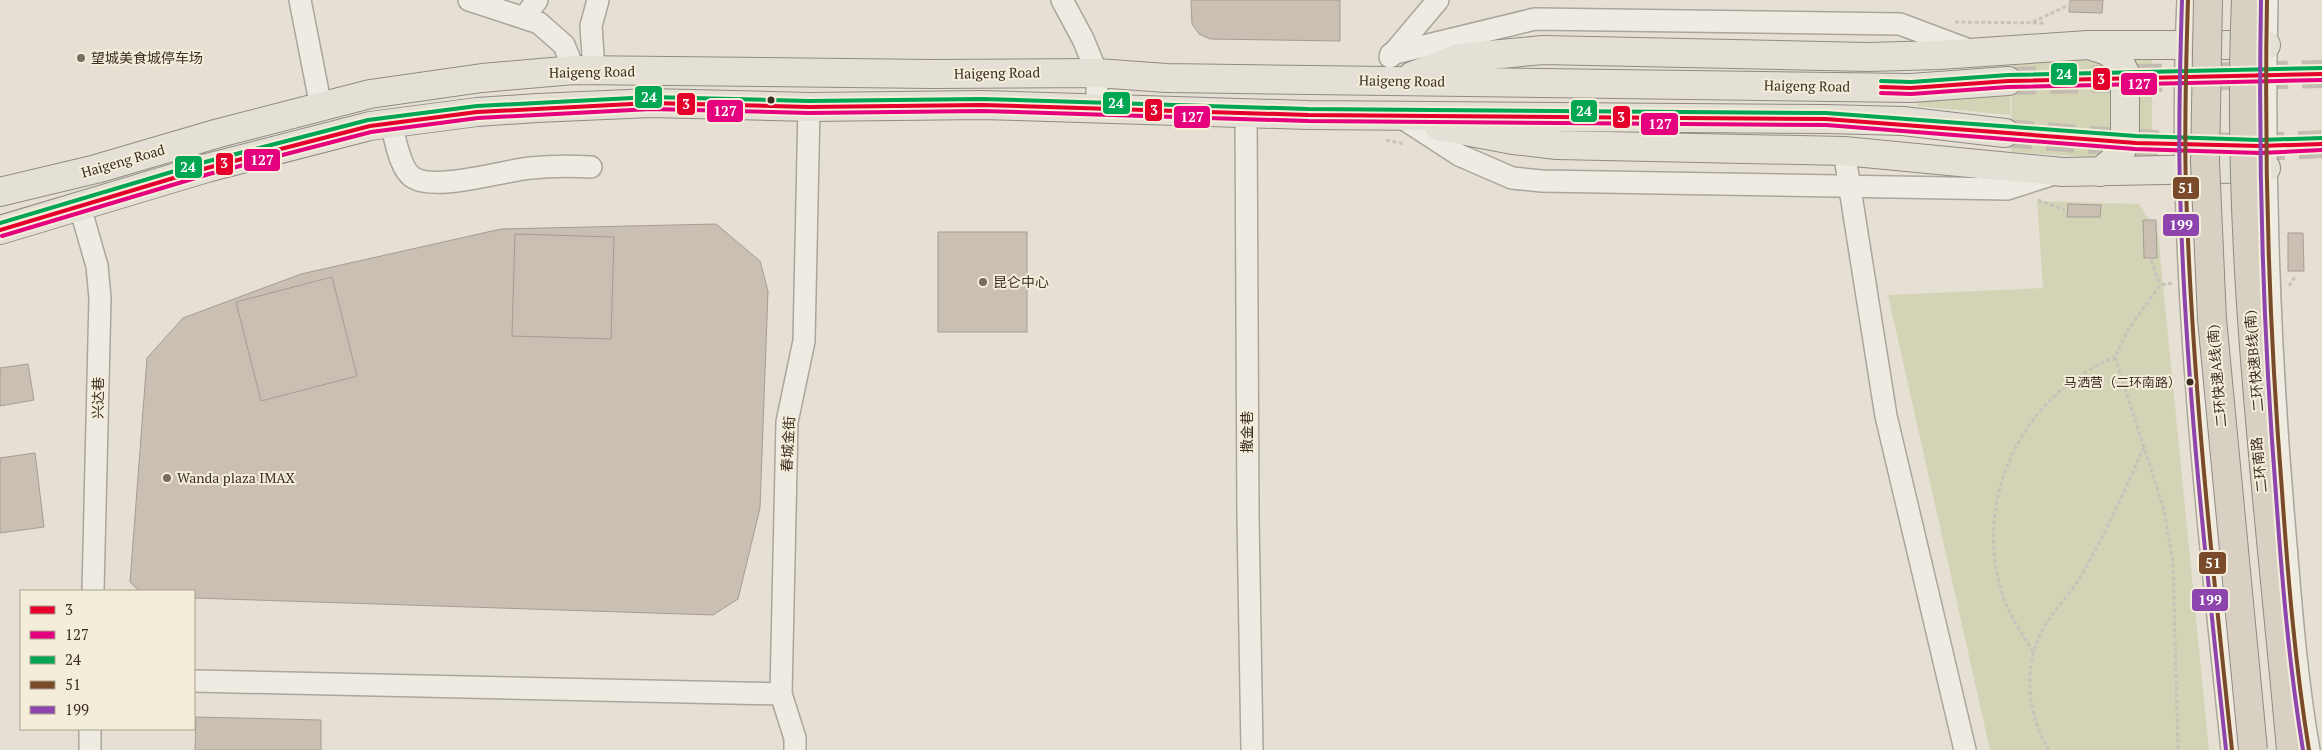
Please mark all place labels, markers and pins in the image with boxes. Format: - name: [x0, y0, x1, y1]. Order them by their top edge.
- place label: 望城美食城停车场: [91, 48, 203, 67]
- marker: 望城美食城停车场: [75, 52, 87, 64]
- unlabelled marker: [766, 95, 776, 105]
- place label: 昆仑中心: [993, 272, 1049, 291]
- marker: 昆仑中心: [977, 276, 989, 288]
- place label: 马洒营（二环南路）: [2064, 373, 2181, 391]
- marker: 马洒营（二环南路）: [2185, 377, 2195, 387]
- place label: Wanda plaza IMAX: [177, 468, 296, 487]
- marker: Wanda plaza IMAX: [161, 472, 173, 484]

